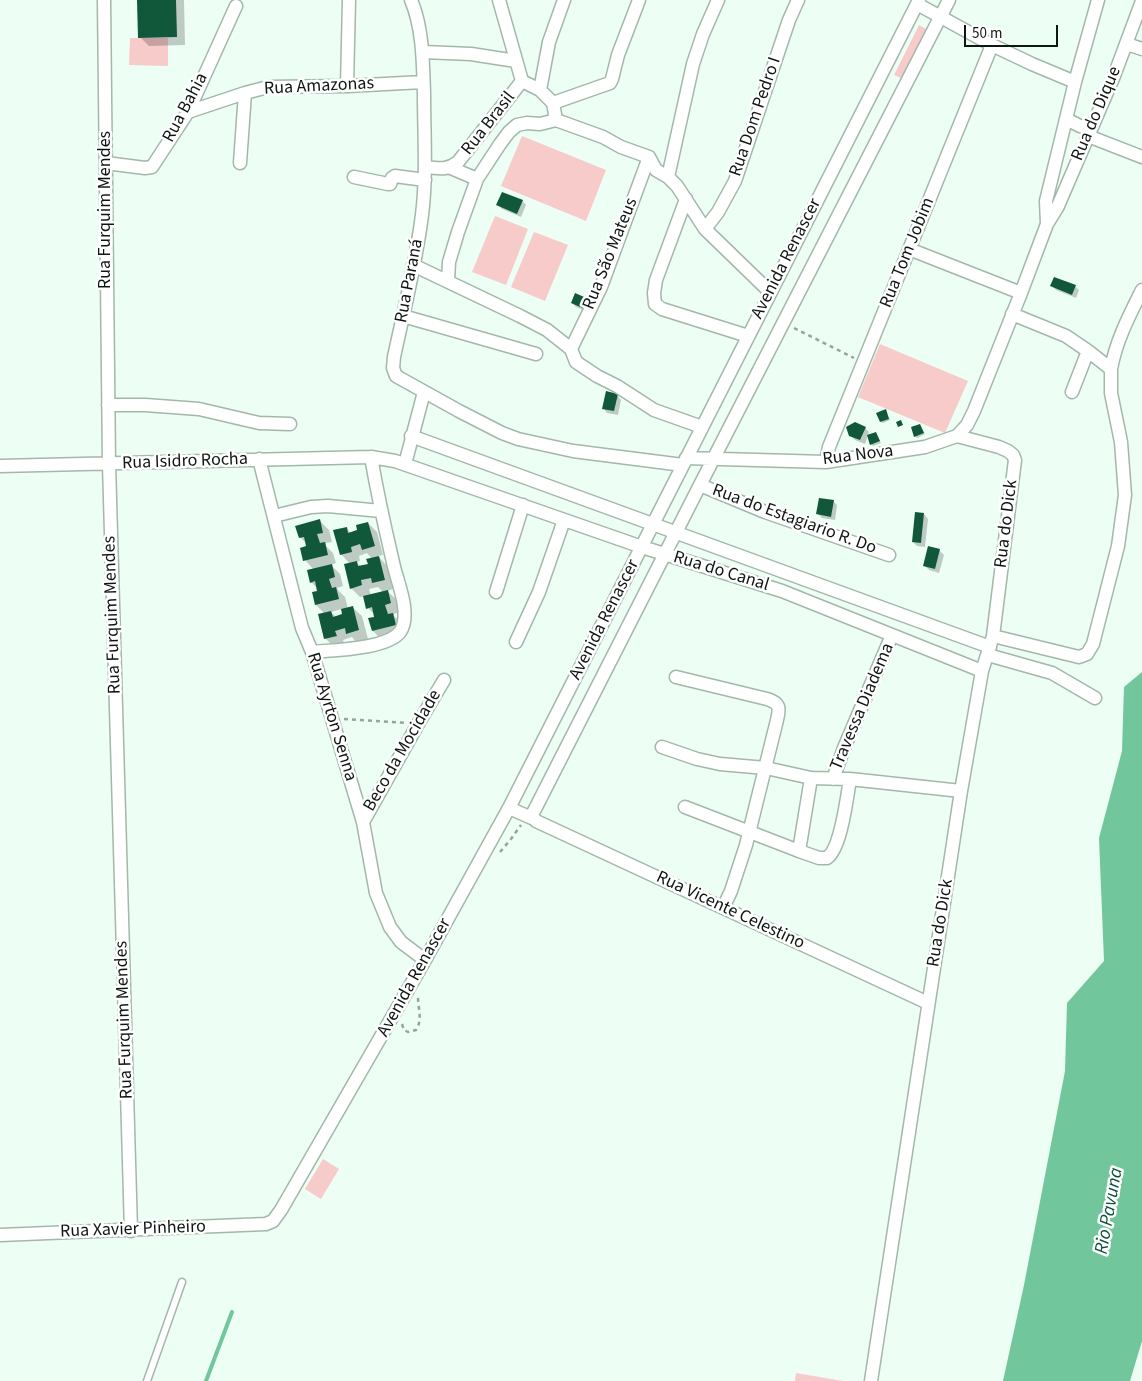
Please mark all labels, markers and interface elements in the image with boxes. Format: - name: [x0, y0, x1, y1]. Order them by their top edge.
- scale bar: [967, 15, 1061, 47]
- text: 50 m: [972, 23, 1002, 44]
- street label: Rua Dom Pedro I: [725, 54, 787, 180]
- street label: Rua do Dique: [1067, 64, 1127, 164]
- street label: Rua Bahia: [159, 70, 213, 146]
- street label: Rua Amazonas: [263, 73, 375, 101]
- street label: Rua Brasil: [457, 88, 521, 160]
- street label: Rua Furquim Mendes: [95, 131, 117, 289]
- street label: Rua São Mateus: [579, 195, 643, 313]
- street label: Avenida Renascer: [747, 195, 827, 323]
- street label: Rua Tom Jobim: [876, 195, 940, 311]
- street label: Rua Paraná: [391, 237, 429, 325]
- street label: Rua Nova: [821, 441, 895, 471]
- street label: Rua Isidro Rocha: [122, 449, 248, 475]
- street label: Rua do Dick: [991, 479, 1023, 569]
- street label: Rua do Estagiario R. Do: [709, 480, 879, 560]
- street label: Rua Furquim Mendes: [99, 536, 127, 694]
- street label: Rua do Canal: [671, 547, 771, 597]
- street label: Avenida Renascer: [565, 556, 645, 684]
- street label: Travessa Diadema: [826, 640, 900, 774]
- street label: Rua Ayrton Senna: [301, 650, 361, 784]
- street label: Beco da Mocidade: [359, 686, 447, 816]
- street label: Rua Vicente Celestino: [652, 867, 808, 955]
- street label: Rua do Dick: [923, 878, 959, 968]
- street label: Avenida Renascer: [373, 915, 457, 1041]
- street label: Rua Furquim Mendes: [111, 941, 139, 1099]
- water label: Rio Pavuna: [1091, 1166, 1129, 1256]
- street label: Rua Xavier Pinheiro: [60, 1217, 206, 1243]

